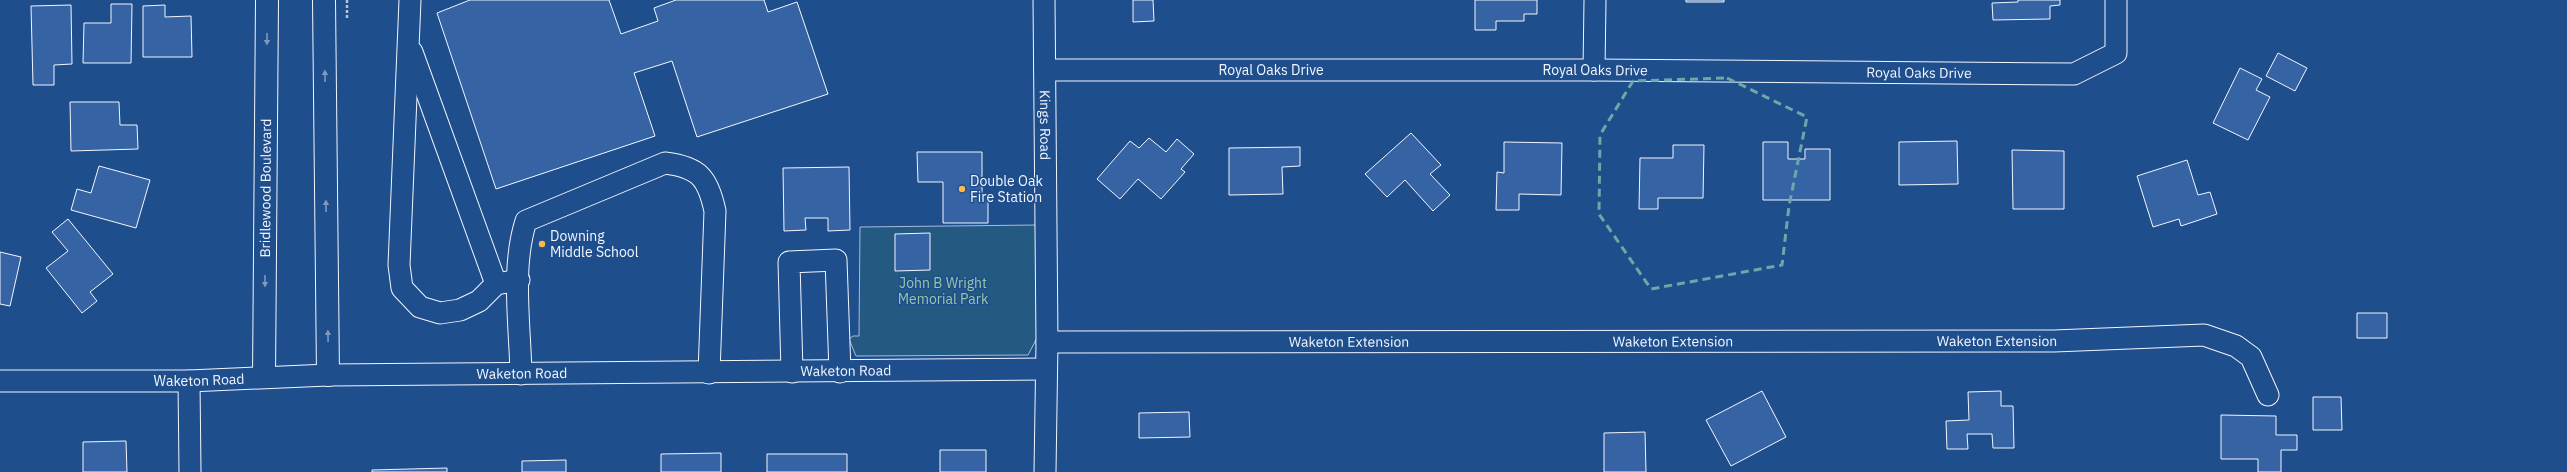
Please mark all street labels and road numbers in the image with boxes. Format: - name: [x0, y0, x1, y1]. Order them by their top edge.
- street label: Royal Oaks Drive: [1218, 61, 1324, 79]
- street label: Royal Oaks Drive: [1542, 61, 1648, 79]
- street label: Royal Oaks Drive: [1866, 63, 1972, 82]
- street label: Kings Road: [1036, 90, 1054, 160]
- street label: Bridlewood Boulevard: [256, 118, 275, 258]
- street label: Waketon Extension: [1613, 332, 1733, 350]
- street label: Waketon Extension: [1937, 332, 2057, 350]
- street label: Waketon Extension: [1289, 333, 1409, 351]
- street label: Waketon Road: [800, 361, 891, 380]
- street label: Waketon Road: [476, 364, 567, 383]
- street label: Waketon Road: [154, 370, 245, 390]

